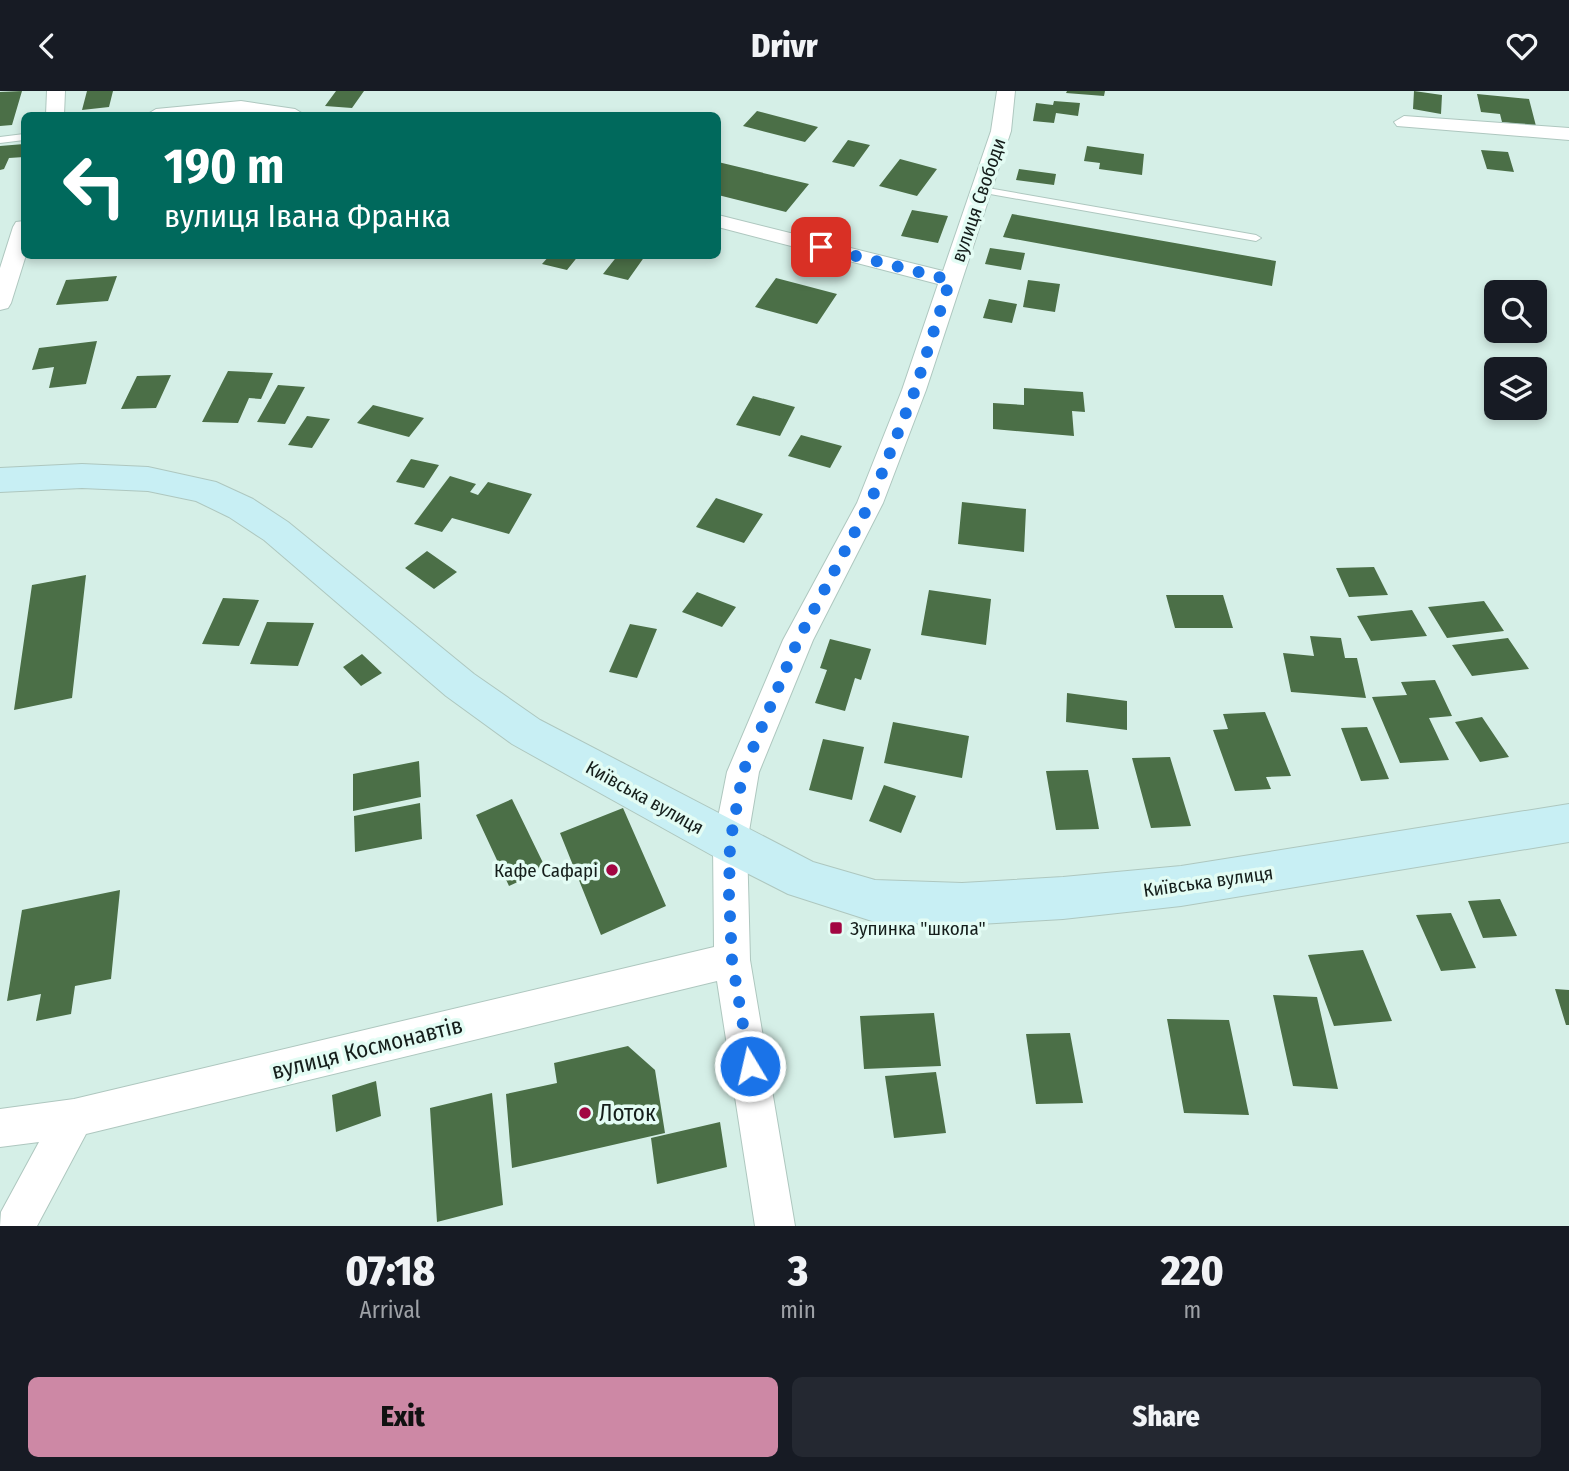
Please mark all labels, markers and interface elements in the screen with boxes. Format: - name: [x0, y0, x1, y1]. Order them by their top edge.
- icon: back: [28, 27, 66, 65]
- text: Drivr: [751, 27, 818, 65]
- icon: heart: [1503, 27, 1541, 65]
- street label: вулиця Свободи: [946, 135, 1010, 265]
- text: 190 m: [164, 137, 284, 196]
- icon: left: [49, 140, 140, 231]
- text: вулиця Івана Франка: [164, 197, 451, 235]
- pin: [791, 217, 851, 277]
- icon: arrive: [802, 228, 840, 266]
- map controls: [1484, 280, 1547, 420]
- button: search: [1484, 280, 1547, 343]
- button: layers: [1484, 357, 1547, 420]
- street label: Київська вулиця: [582, 756, 708, 839]
- place label: Кафе Сафарі: [494, 859, 598, 882]
- street label: Київська вулиця: [1142, 861, 1275, 902]
- marker: Кафе Сафарі: [604, 862, 620, 878]
- place label: Зупинка "школа": [850, 917, 986, 940]
- marker: Зупинка "школа": [828, 920, 844, 936]
- street label: вулиця Космонавтів: [269, 1011, 465, 1085]
- position arrow: [713, 1029, 787, 1103]
- place label: Лоток: [599, 1099, 656, 1127]
- marker: Лоток: [577, 1105, 593, 1121]
- text: 07:18: [345, 1246, 435, 1296]
- text: 3: [788, 1246, 808, 1296]
- text: 220: [1161, 1246, 1224, 1296]
- text: Arrival: [360, 1296, 421, 1324]
- text: min: [780, 1296, 816, 1324]
- text: m: [1184, 1296, 1201, 1324]
- button: Exit: [28, 1377, 778, 1457]
- button: Share: [792, 1377, 1541, 1457]

